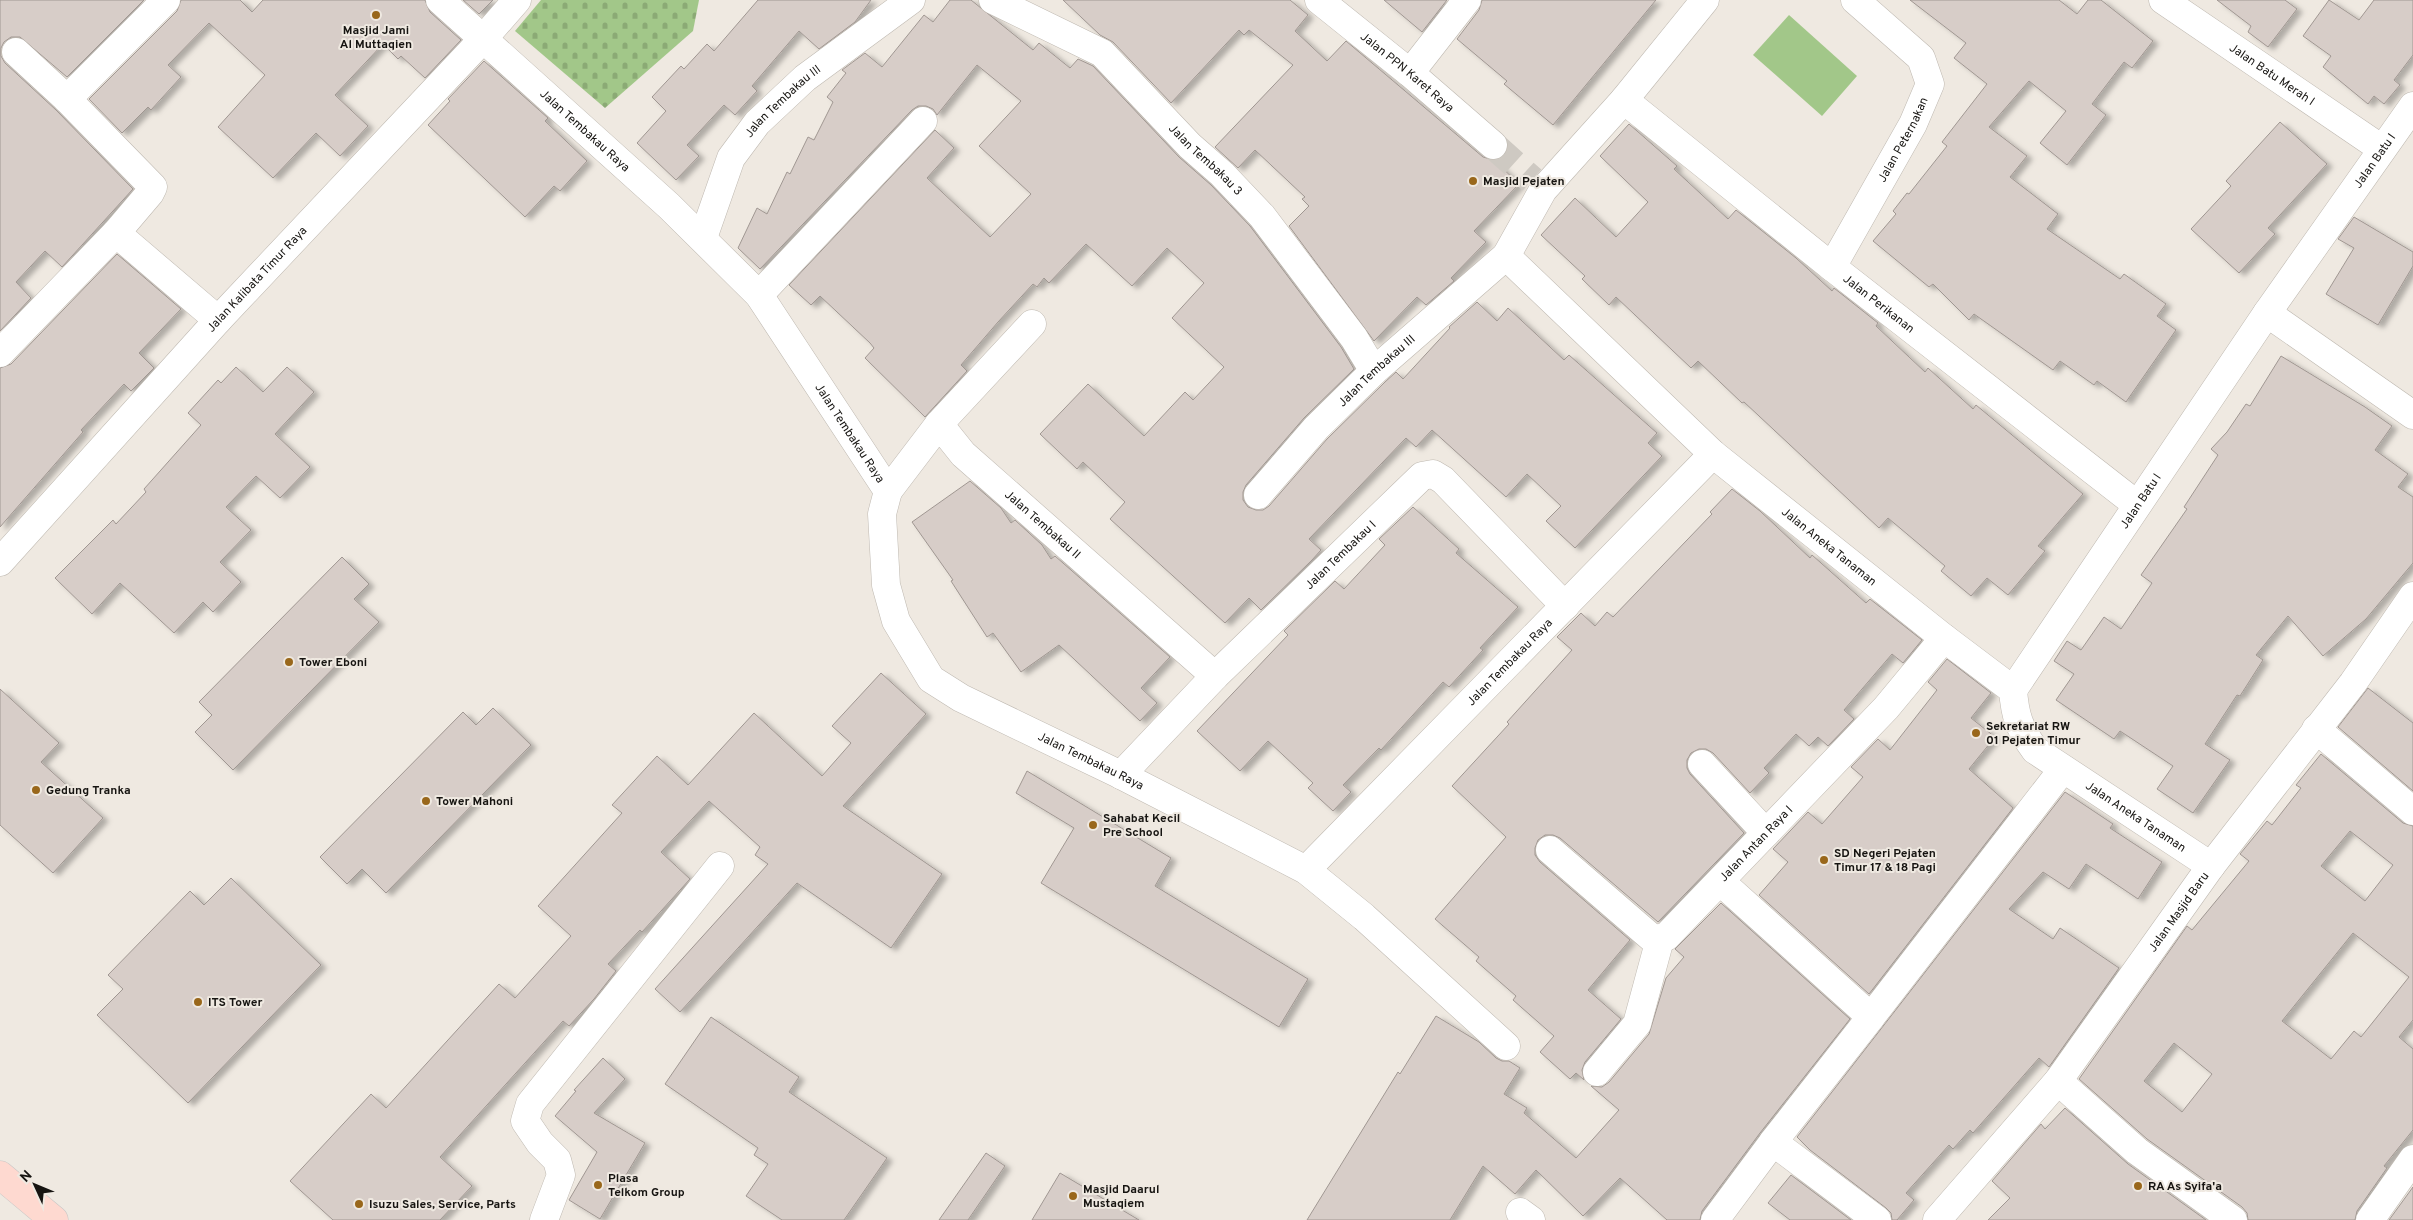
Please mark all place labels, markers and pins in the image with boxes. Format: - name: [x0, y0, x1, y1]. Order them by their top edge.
- marker: Masjid Jami Al Muttaqien: [370, 9, 382, 21]
- place label: Masjid Jami Al Muttaqien: [340, 23, 412, 53]
- place label: Masjid Pejaten: [1483, 174, 1565, 190]
- marker: Masjid Pejaten: [1467, 175, 1479, 187]
- place label: Tower Eboni: [299, 655, 367, 671]
- marker: Tower Eboni: [283, 656, 295, 668]
- place label: Sekretariat RW 01 Pejaten Timur: [1986, 719, 2081, 749]
- marker: Sekretariat RW 01 Pejaten Timur: [1970, 727, 1982, 739]
- place label: Gedung Tranka: [46, 783, 131, 799]
- marker: Gedung Tranka: [30, 784, 42, 796]
- place label: Tower Mahoni: [436, 794, 513, 810]
- marker: Tower Mahoni: [420, 795, 432, 807]
- place label: Sahabat Kecil Pre School: [1103, 811, 1180, 841]
- marker: Sahabat Kecil Pre School: [1087, 819, 1099, 831]
- place label: SD Negeri Pejaten Timur 17 & 18 Pagi: [1834, 846, 1936, 876]
- marker: SD Negeri Pejaten Timur 17 & 18 Pagi: [1818, 854, 1830, 866]
- place label: ITS Tower: [208, 995, 263, 1011]
- marker: ITS Tower: [192, 996, 204, 1008]
- place label: Plasa Telkom Group: [608, 1171, 685, 1201]
- marker: Plasa Telkom Group: [592, 1179, 604, 1191]
- place label: RA As Syifa'a: [2148, 1179, 2222, 1195]
- marker: RA As Syifa'a: [2132, 1180, 2144, 1192]
- place label: Masjid Daarul Mustaqiem: [1083, 1182, 1159, 1212]
- marker: Masjid Daarul Mustaqiem: [1067, 1190, 1079, 1202]
- place label: Isuzu Sales, Service, Parts: [369, 1197, 516, 1213]
- marker: Isuzu Sales, Service, Parts: [353, 1198, 365, 1210]

